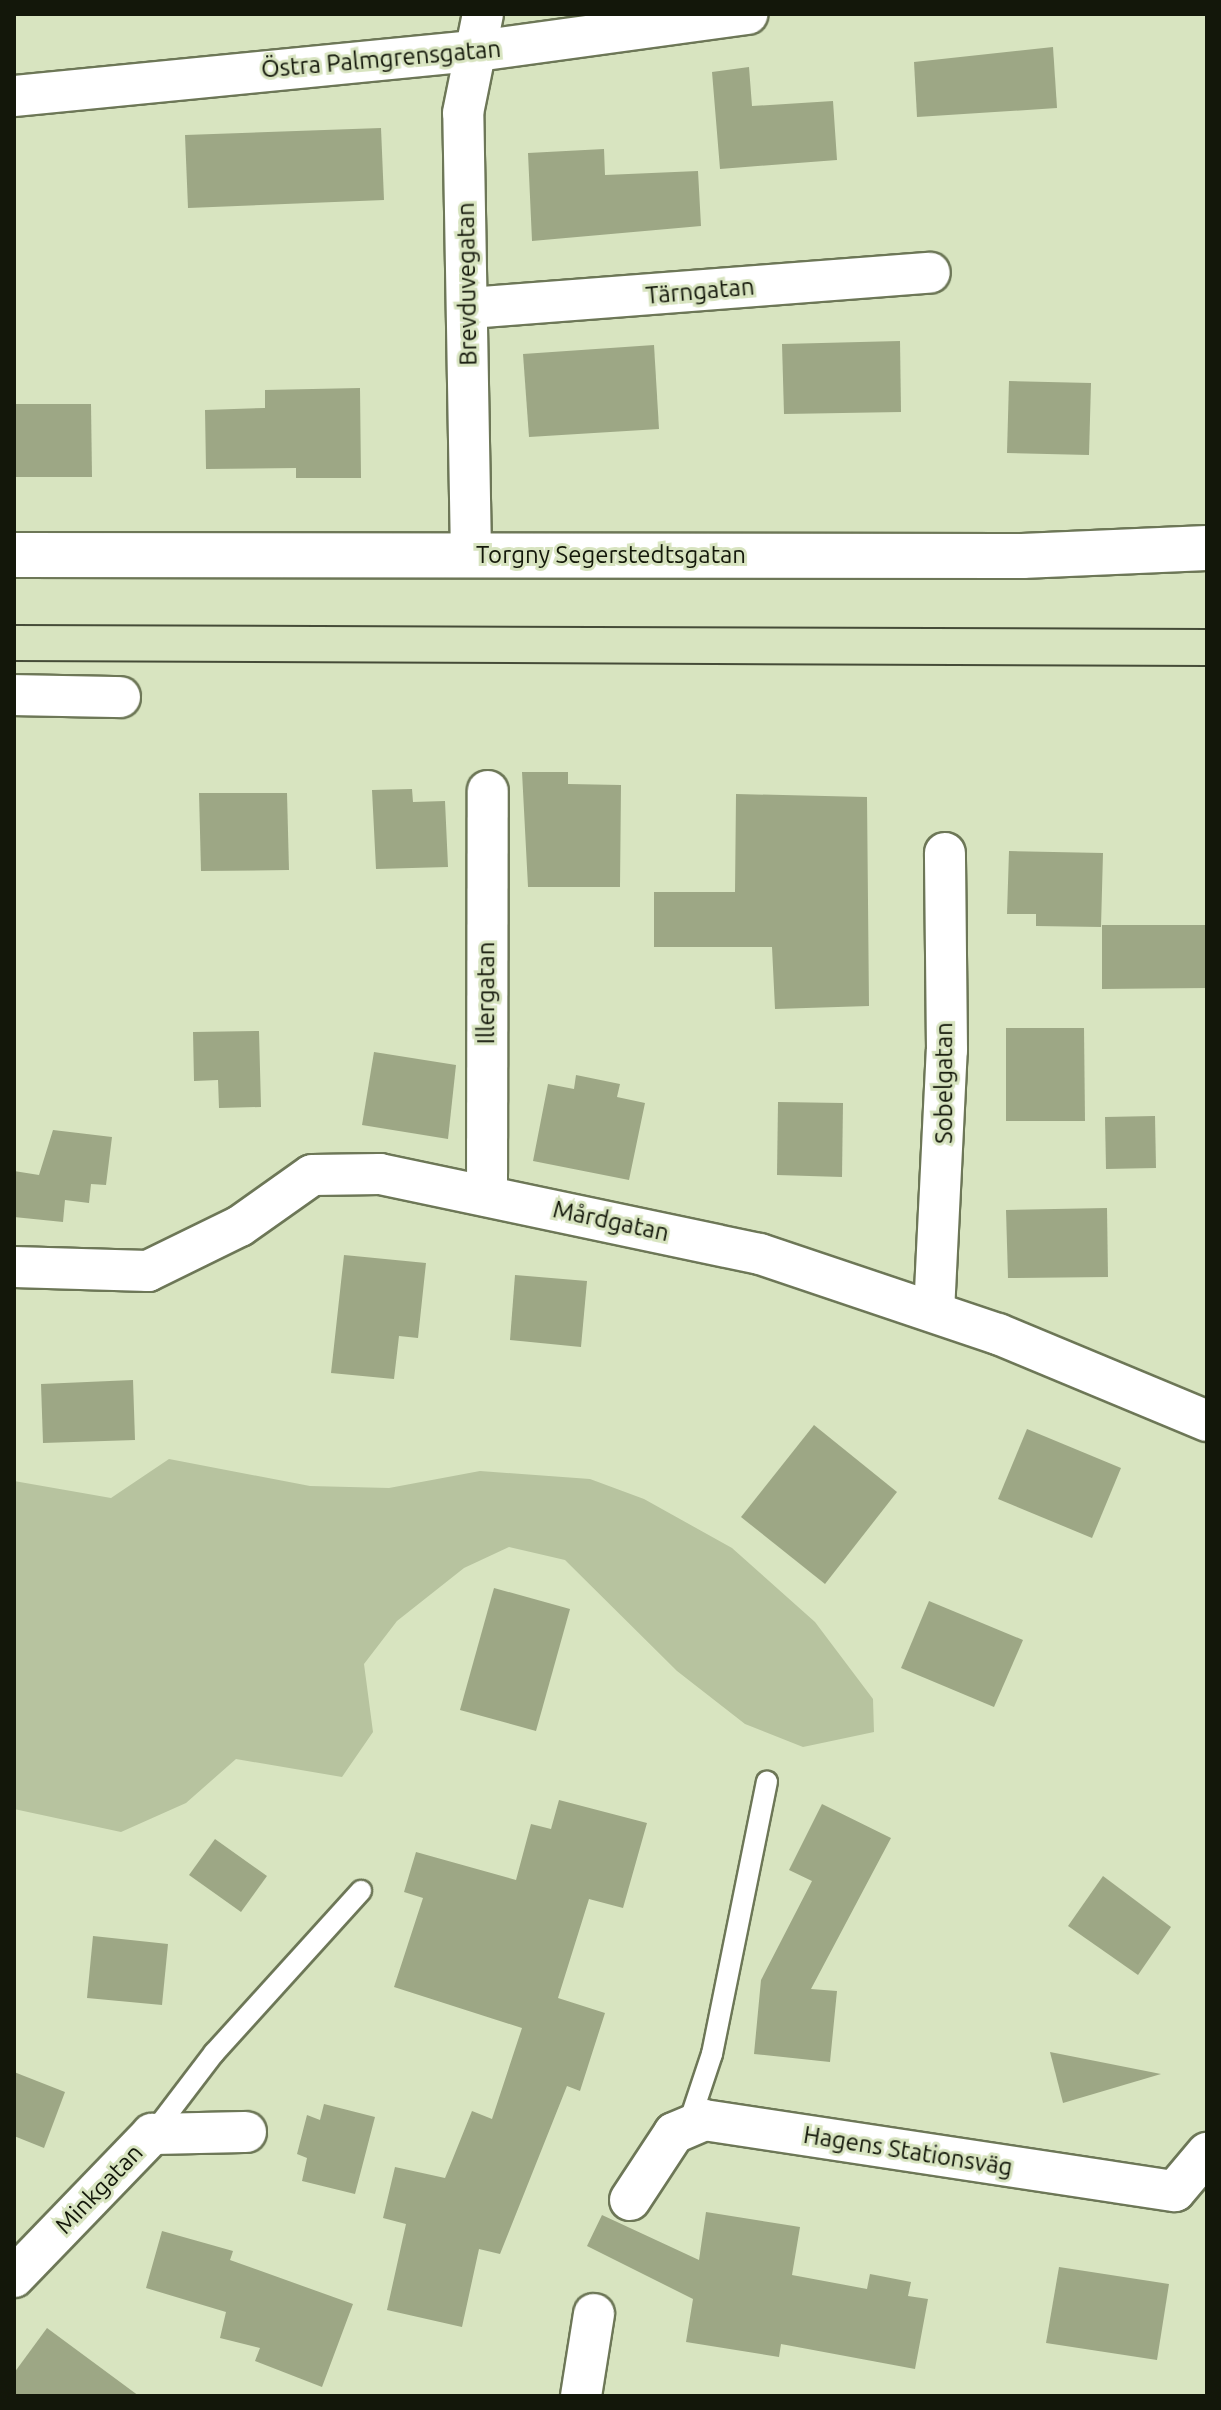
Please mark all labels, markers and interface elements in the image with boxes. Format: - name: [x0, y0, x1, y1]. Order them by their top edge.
- street label: Östra Palmgrensgatan: [260, 34, 502, 84]
- street label: Brevduvegatan: [451, 202, 483, 366]
- street label: Tärngatan: [644, 272, 756, 310]
- street label: Torgny Segerstedtsgatan: [476, 541, 746, 569]
- street label: Illergatan: [472, 942, 500, 1044]
- street label: Sobelgatan: [930, 1022, 958, 1144]
- street label: Mårdgatan: [550, 1195, 672, 1247]
- street label: Hagens Stationsväg: [801, 2120, 1015, 2182]
- street label: Minkgatan: [49, 2138, 149, 2240]

